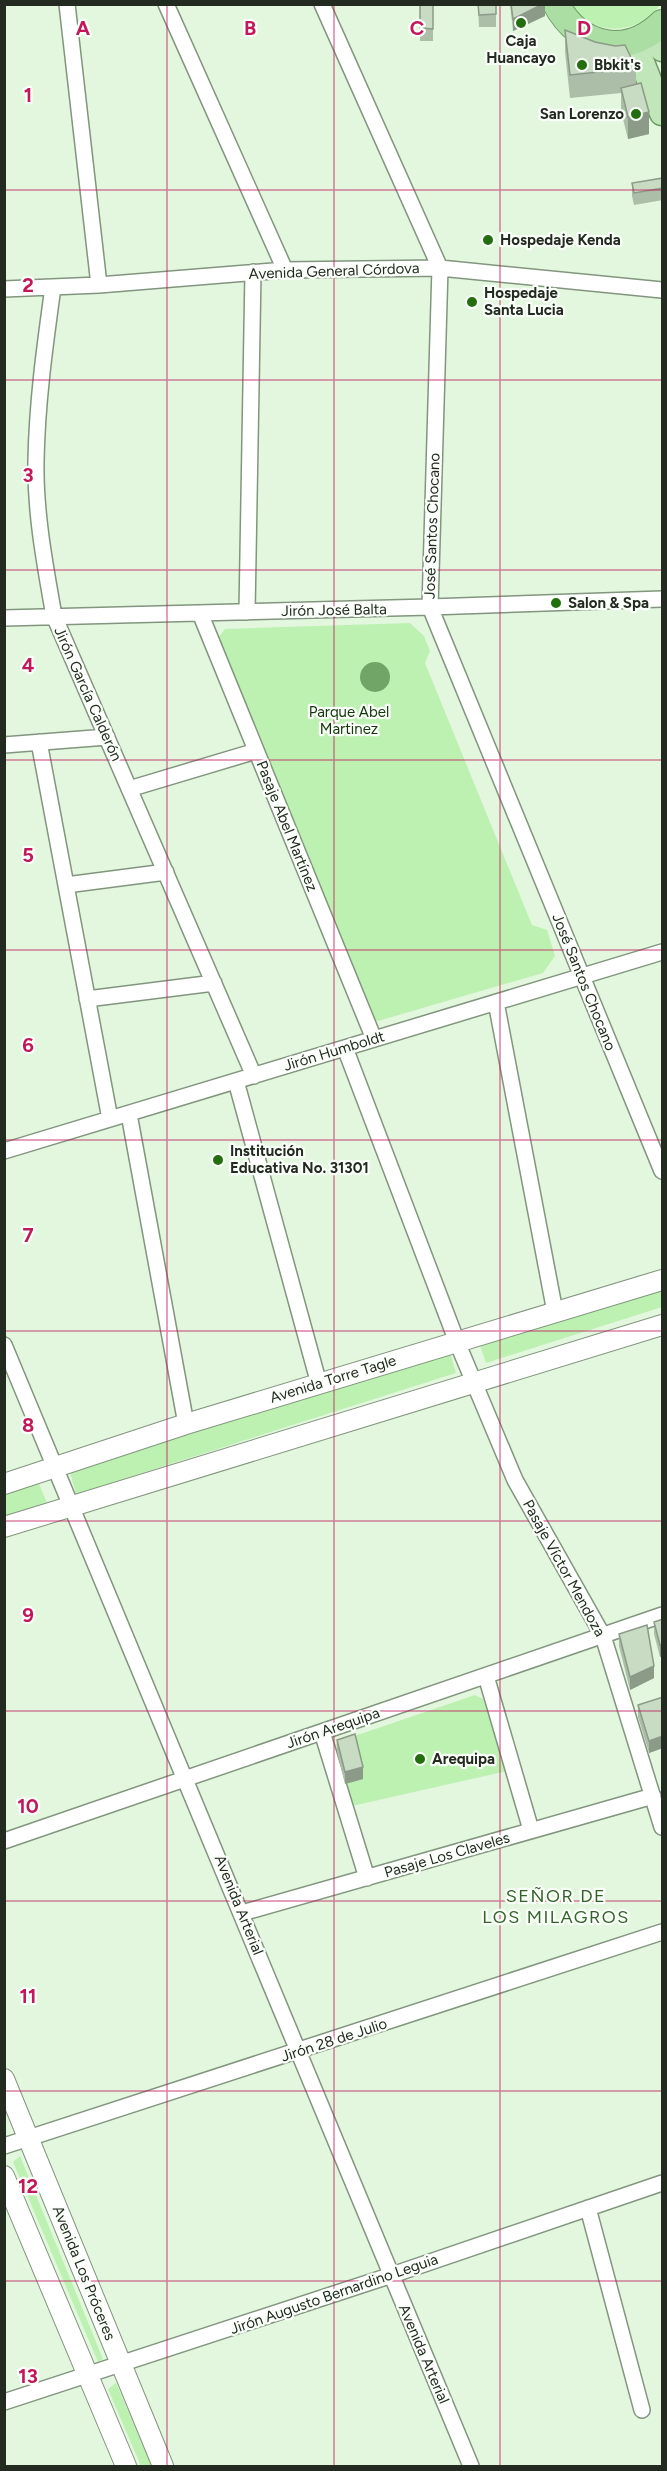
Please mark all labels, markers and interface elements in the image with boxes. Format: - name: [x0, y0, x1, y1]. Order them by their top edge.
- text: A: [76, 16, 91, 40]
- text: B: [244, 16, 256, 40]
- text: C: [410, 16, 424, 40]
- marker: Caja Huancayo: [514, 16, 528, 30]
- text: D: [577, 16, 591, 40]
- place label: Caja Huancayo: [486, 32, 556, 67]
- place label: Bbkit's: [594, 56, 641, 74]
- marker: Bbkit's: [575, 58, 589, 72]
- text: 1: [24, 83, 32, 107]
- place label: San Lorenzo: [540, 105, 624, 123]
- marker: San Lorenzo: [629, 107, 643, 121]
- place label: Hospedaje Kenda: [500, 231, 621, 249]
- marker: Hospedaje Kenda: [481, 233, 495, 247]
- street label: Avenida General Córdova: [248, 259, 420, 283]
- text: 2: [22, 273, 34, 297]
- place label: Hospedaje Santa Lucia: [484, 284, 564, 319]
- marker: Hospedaje Santa Lucia: [465, 295, 479, 309]
- street label: José Santos Chocano: [420, 452, 444, 599]
- text: 3: [22, 463, 34, 487]
- place label: Salon & Spa: [568, 594, 649, 612]
- marker: Salon & Spa: [549, 596, 563, 610]
- street label: Jirón José Balta: [281, 600, 387, 620]
- street label: Jirón García Calderón: [50, 624, 126, 764]
- text: 4: [22, 653, 35, 677]
- park label: Parque Abel Martinez: [309, 703, 389, 738]
- street label: Pasaje Abel Martínez: [253, 758, 321, 894]
- text: 5: [22, 843, 34, 867]
- street label: José Santos Chocano: [548, 911, 620, 1053]
- street label: Jirón Humboldt: [281, 1027, 387, 1075]
- text: 6: [22, 1033, 34, 1057]
- place label: Institución Educativa No. 31301: [230, 1142, 369, 1177]
- marker: Institución Educativa No. 31301: [211, 1153, 225, 1167]
- text: 7: [22, 1223, 34, 1247]
- street label: Avenida Torre Tagle: [268, 1351, 398, 1407]
- text: 8: [22, 1413, 34, 1437]
- street label: Pasaje Víctor Mendoza: [519, 1496, 609, 1640]
- text: 9: [22, 1603, 34, 1627]
- street label: Jirón Arequipa: [284, 1704, 382, 1752]
- place label: Arequipa: [432, 1750, 495, 1768]
- marker: Arequipa: [413, 1752, 427, 1766]
- text: 10: [17, 1794, 39, 1818]
- street label: Pasaje Los Claveles: [382, 1828, 512, 1882]
- street label: Avenida Arterial: [211, 1852, 267, 1958]
- district label: SEÑOR DE LOS MILAGROS: [482, 1885, 630, 1928]
- text: 11: [20, 1984, 36, 2008]
- street label: Jirón 28 de Julio: [279, 2014, 390, 2066]
- text: 12: [18, 2174, 38, 2198]
- street label: Avenida Los Próceres: [49, 2203, 119, 2343]
- street label: Jirón Augusto Bernardino Leguia: [228, 2250, 440, 2338]
- street label: Avenida Arterial: [395, 2302, 453, 2406]
- text: 13: [18, 2364, 38, 2388]

